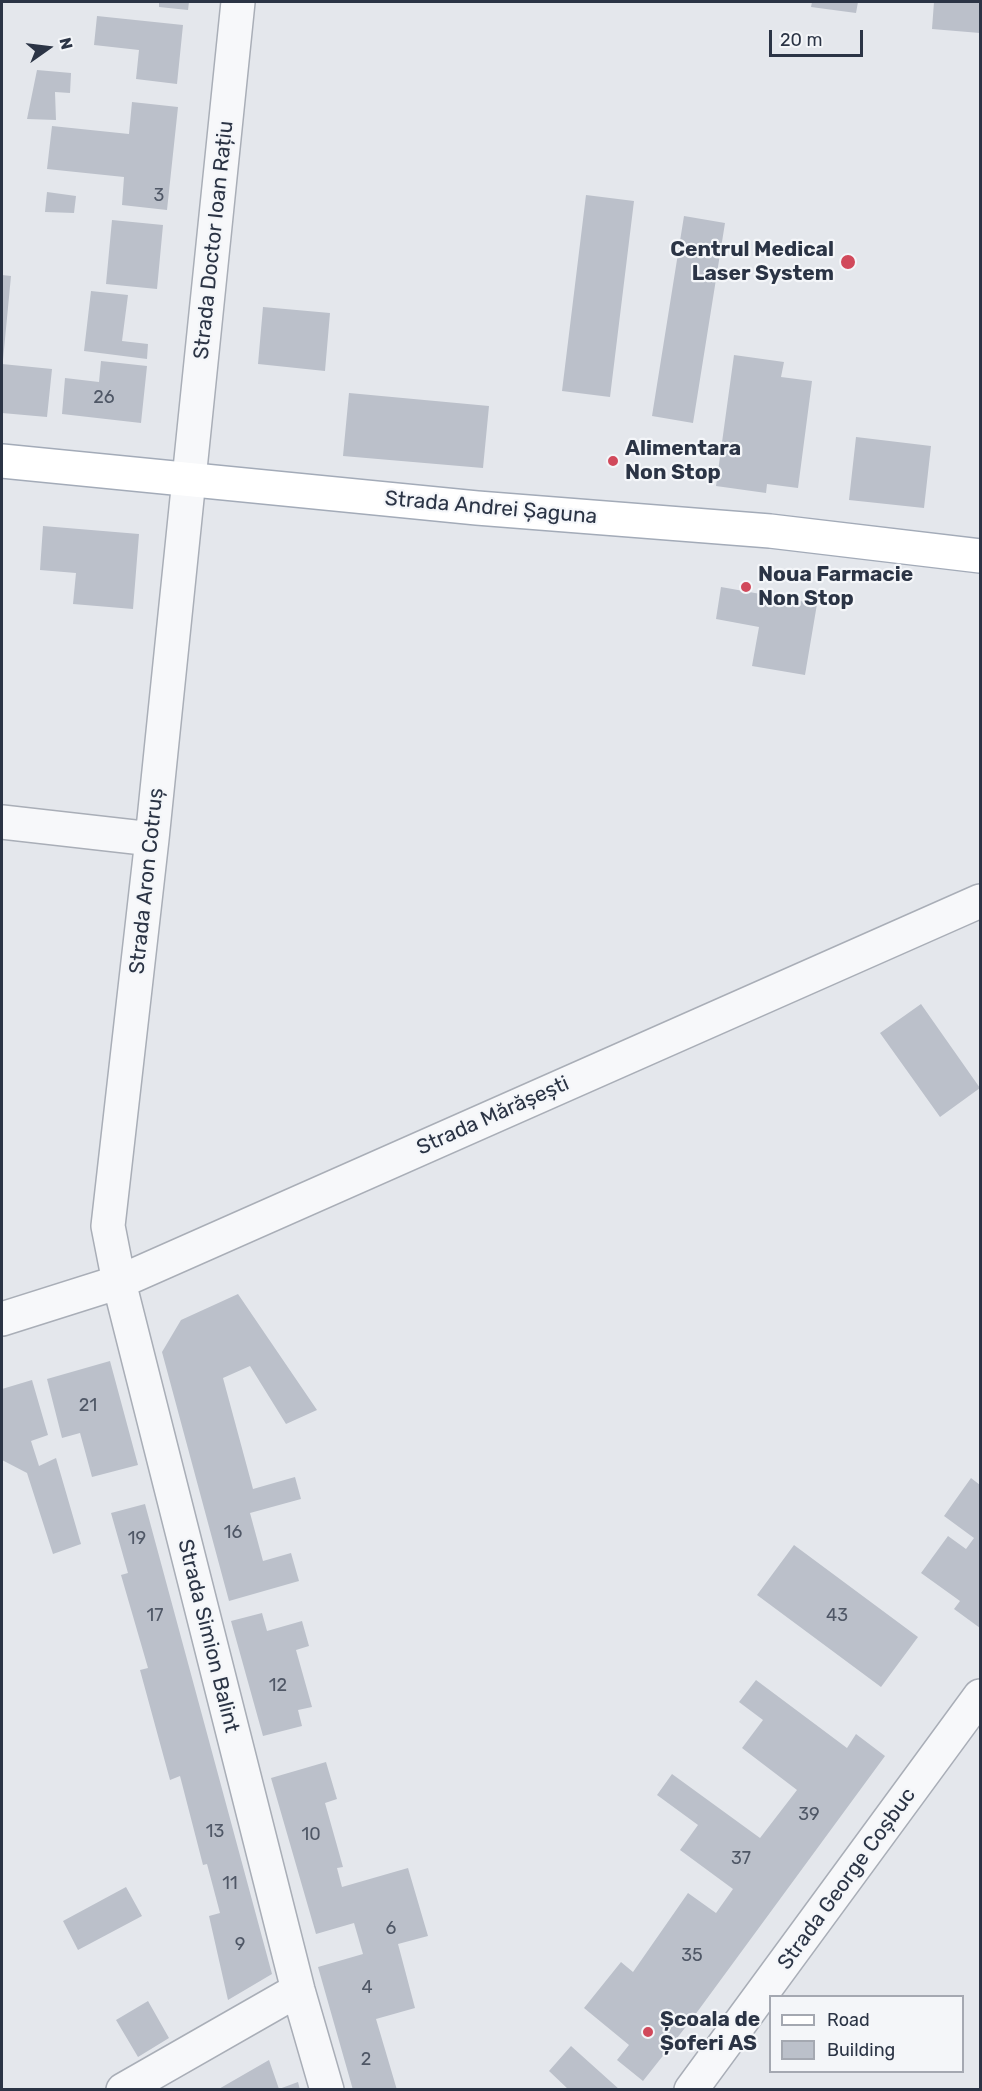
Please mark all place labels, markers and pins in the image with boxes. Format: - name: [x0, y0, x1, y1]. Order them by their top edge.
- place label: Centrul Medical Laser System: [670, 237, 834, 287]
- marker: Centrul Medical Laser System: [839, 253, 857, 271]
- place label: Alimentara Non Stop: [625, 436, 741, 486]
- marker: Alimentara Non Stop: [606, 454, 620, 468]
- place label: Noua Farmacie Non Stop: [758, 562, 913, 612]
- marker: Noua Farmacie Non Stop: [739, 580, 753, 594]
- place label: Școala de Șoferi AS: [660, 2007, 760, 2057]
- marker: Școala de Șoferi AS: [641, 2025, 655, 2039]

